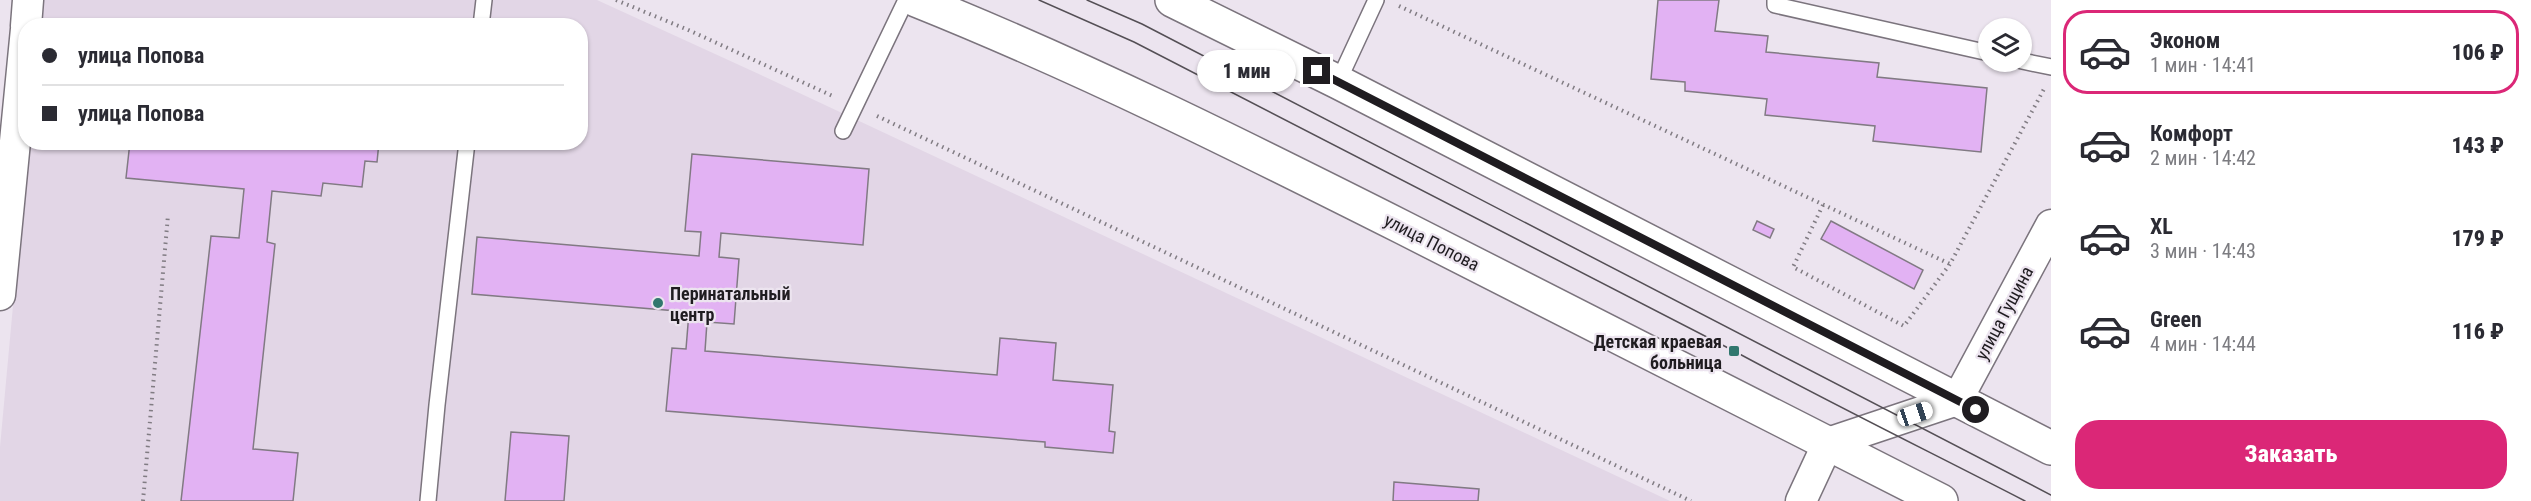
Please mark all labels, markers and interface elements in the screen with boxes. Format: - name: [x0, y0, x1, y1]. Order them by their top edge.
- map controls: [1978, 18, 2032, 72]
- button: layers: [1978, 18, 2032, 72]
- icon: car: [2078, 25, 2132, 79]
- text: Эконом: [2150, 28, 2220, 53]
- text: 106 ₽: [2451, 40, 2504, 65]
- text: улица Попова: [78, 43, 204, 68]
- callout: 1 мин: [1197, 50, 1296, 92]
- text: 1 мин · 14:41: [2150, 53, 2256, 77]
- route end: [1303, 57, 1330, 84]
- text: 1 мин: [1223, 59, 1270, 83]
- text: улица Попова: [78, 101, 204, 126]
- icon: car: [2078, 118, 2132, 172]
- text: Комфорт: [2150, 121, 2233, 146]
- text: 143 ₽: [2451, 133, 2504, 158]
- text: 2 мин · 14:42: [2150, 146, 2256, 170]
- street label: улица Попова: [1381, 209, 1483, 275]
- icon: car: [2078, 211, 2132, 265]
- text: XL: [2150, 214, 2173, 239]
- text: 179 ₽: [2451, 226, 2504, 251]
- text: 3 мин · 14:43: [2150, 239, 2256, 263]
- street label: улица Гущина: [1971, 263, 2037, 363]
- place label: Перинатальный центр: [670, 283, 790, 325]
- marker: Перинатальный центр: [651, 296, 665, 310]
- icon: car: [2078, 304, 2132, 358]
- text: Green: [2150, 307, 2202, 332]
- text: 116 ₽: [2451, 319, 2504, 344]
- place label: Детская краевая больница: [1594, 331, 1722, 373]
- text: 4 мин · 14:44: [2150, 332, 2256, 356]
- marker: Детская краевая больница: [1727, 344, 1741, 358]
- route start: [1962, 396, 1989, 423]
- car: [1895, 400, 1935, 428]
- button: Заказать: [2075, 420, 2507, 489]

